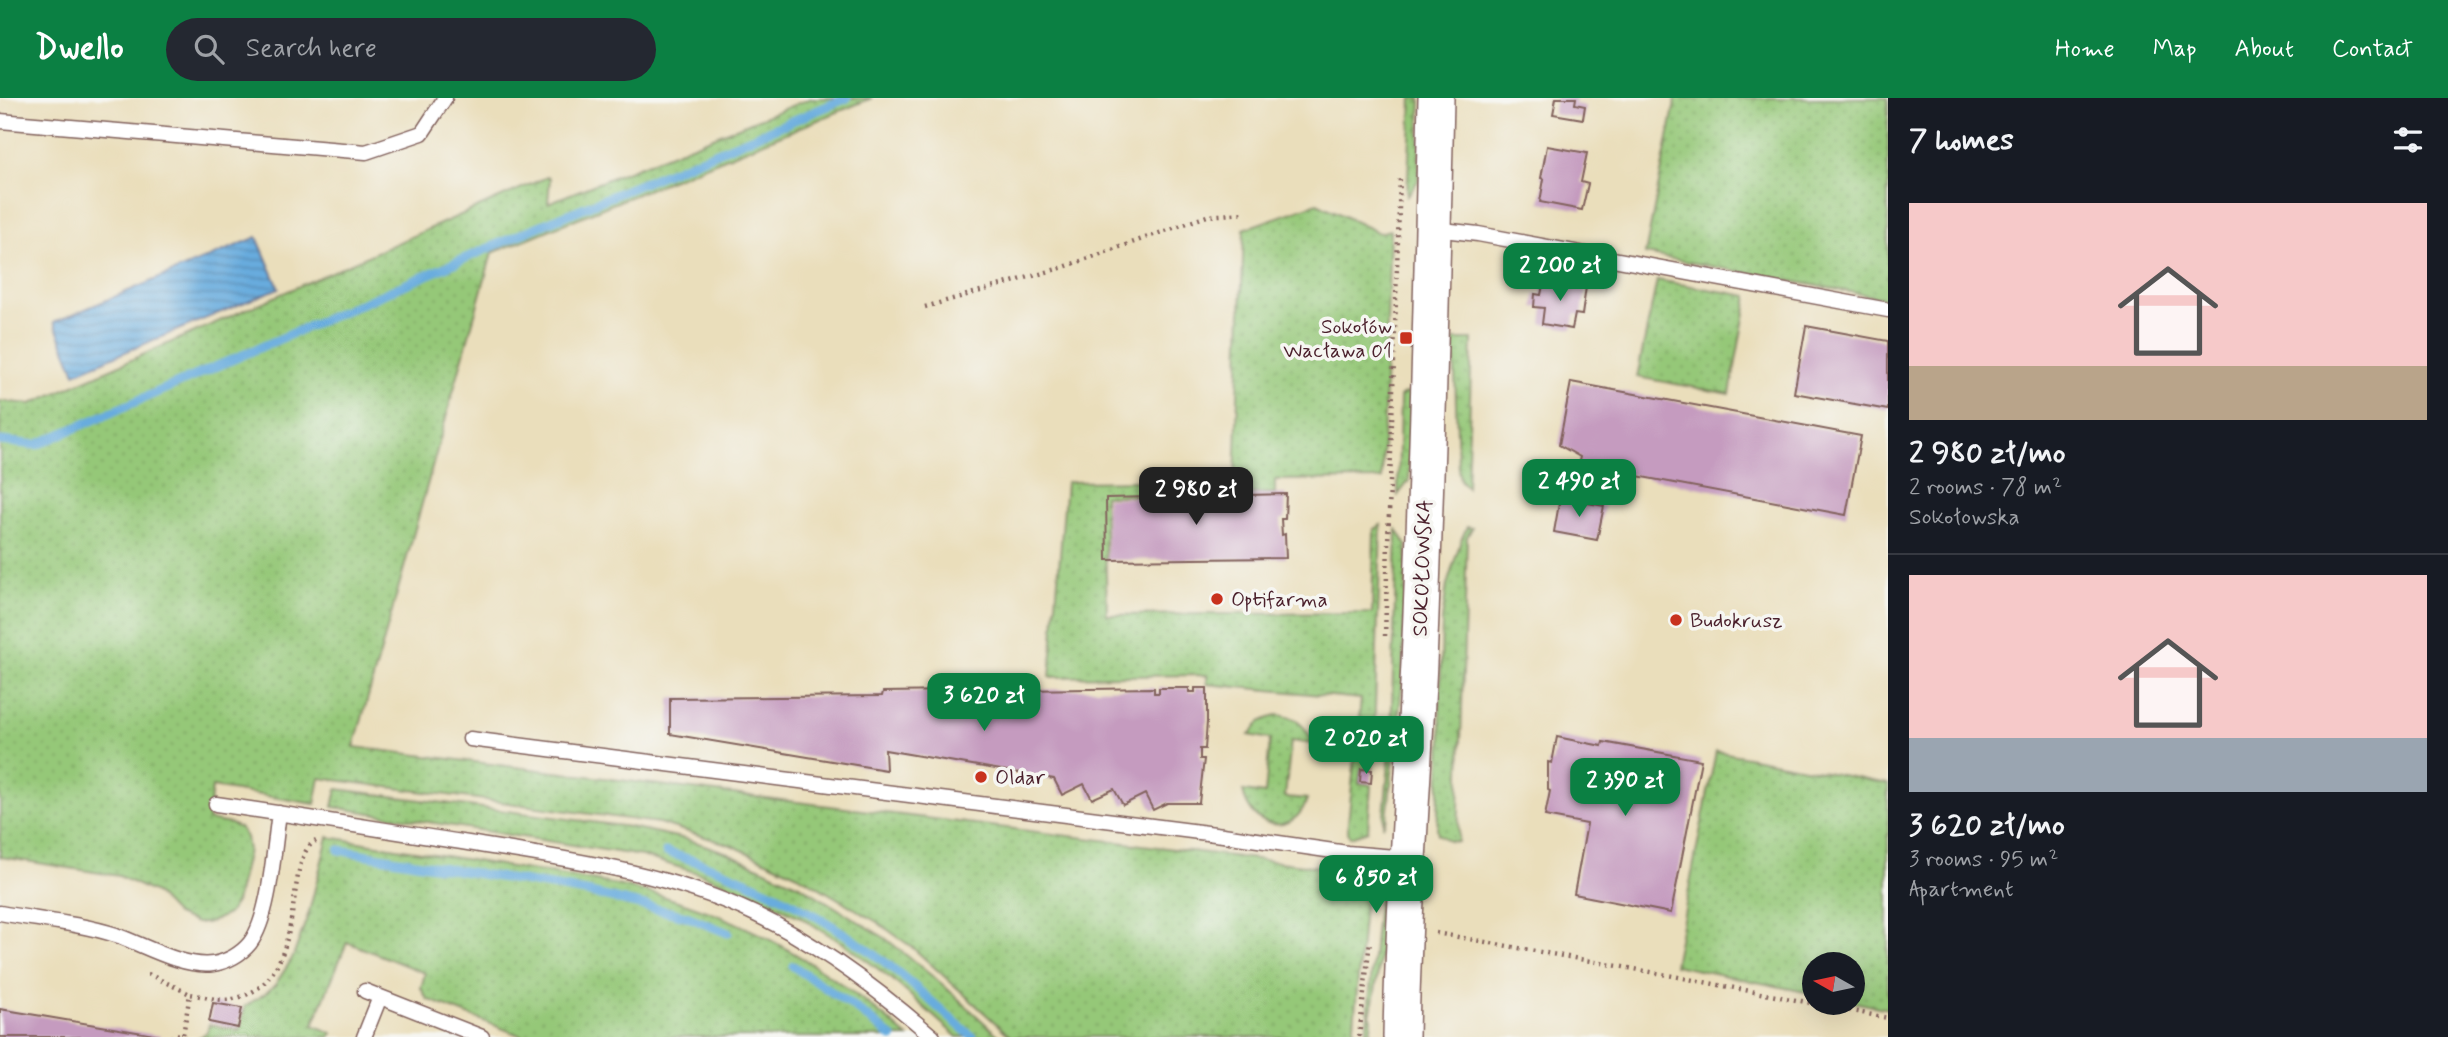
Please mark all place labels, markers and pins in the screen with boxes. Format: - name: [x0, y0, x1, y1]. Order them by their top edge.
- pin: 2 200 zł: [1488, 244, 1632, 303]
- place label: Sokołów Wacława 01: [1283, 313, 1392, 365]
- marker: Sokołów Wacława 01: [1398, 330, 1414, 346]
- pin: 2 490 zł: [1507, 460, 1651, 519]
- pin: 2 980 zł: [1124, 468, 1268, 527]
- place label: Optifarma: [1231, 586, 1328, 614]
- marker: Optifarma: [1209, 591, 1225, 607]
- place label: Budokrusz: [1690, 607, 1783, 635]
- marker: Budokrusz: [1668, 612, 1684, 628]
- pin: 3 620 zł: [912, 674, 1056, 733]
- pin: 2 020 zł: [1294, 716, 1438, 776]
- pin: 2 390 zł: [1553, 758, 1697, 818]
- place label: Oldar: [995, 764, 1045, 792]
- marker: Oldar: [973, 769, 989, 785]
- pin: 6 850 zł: [1304, 856, 1448, 915]

